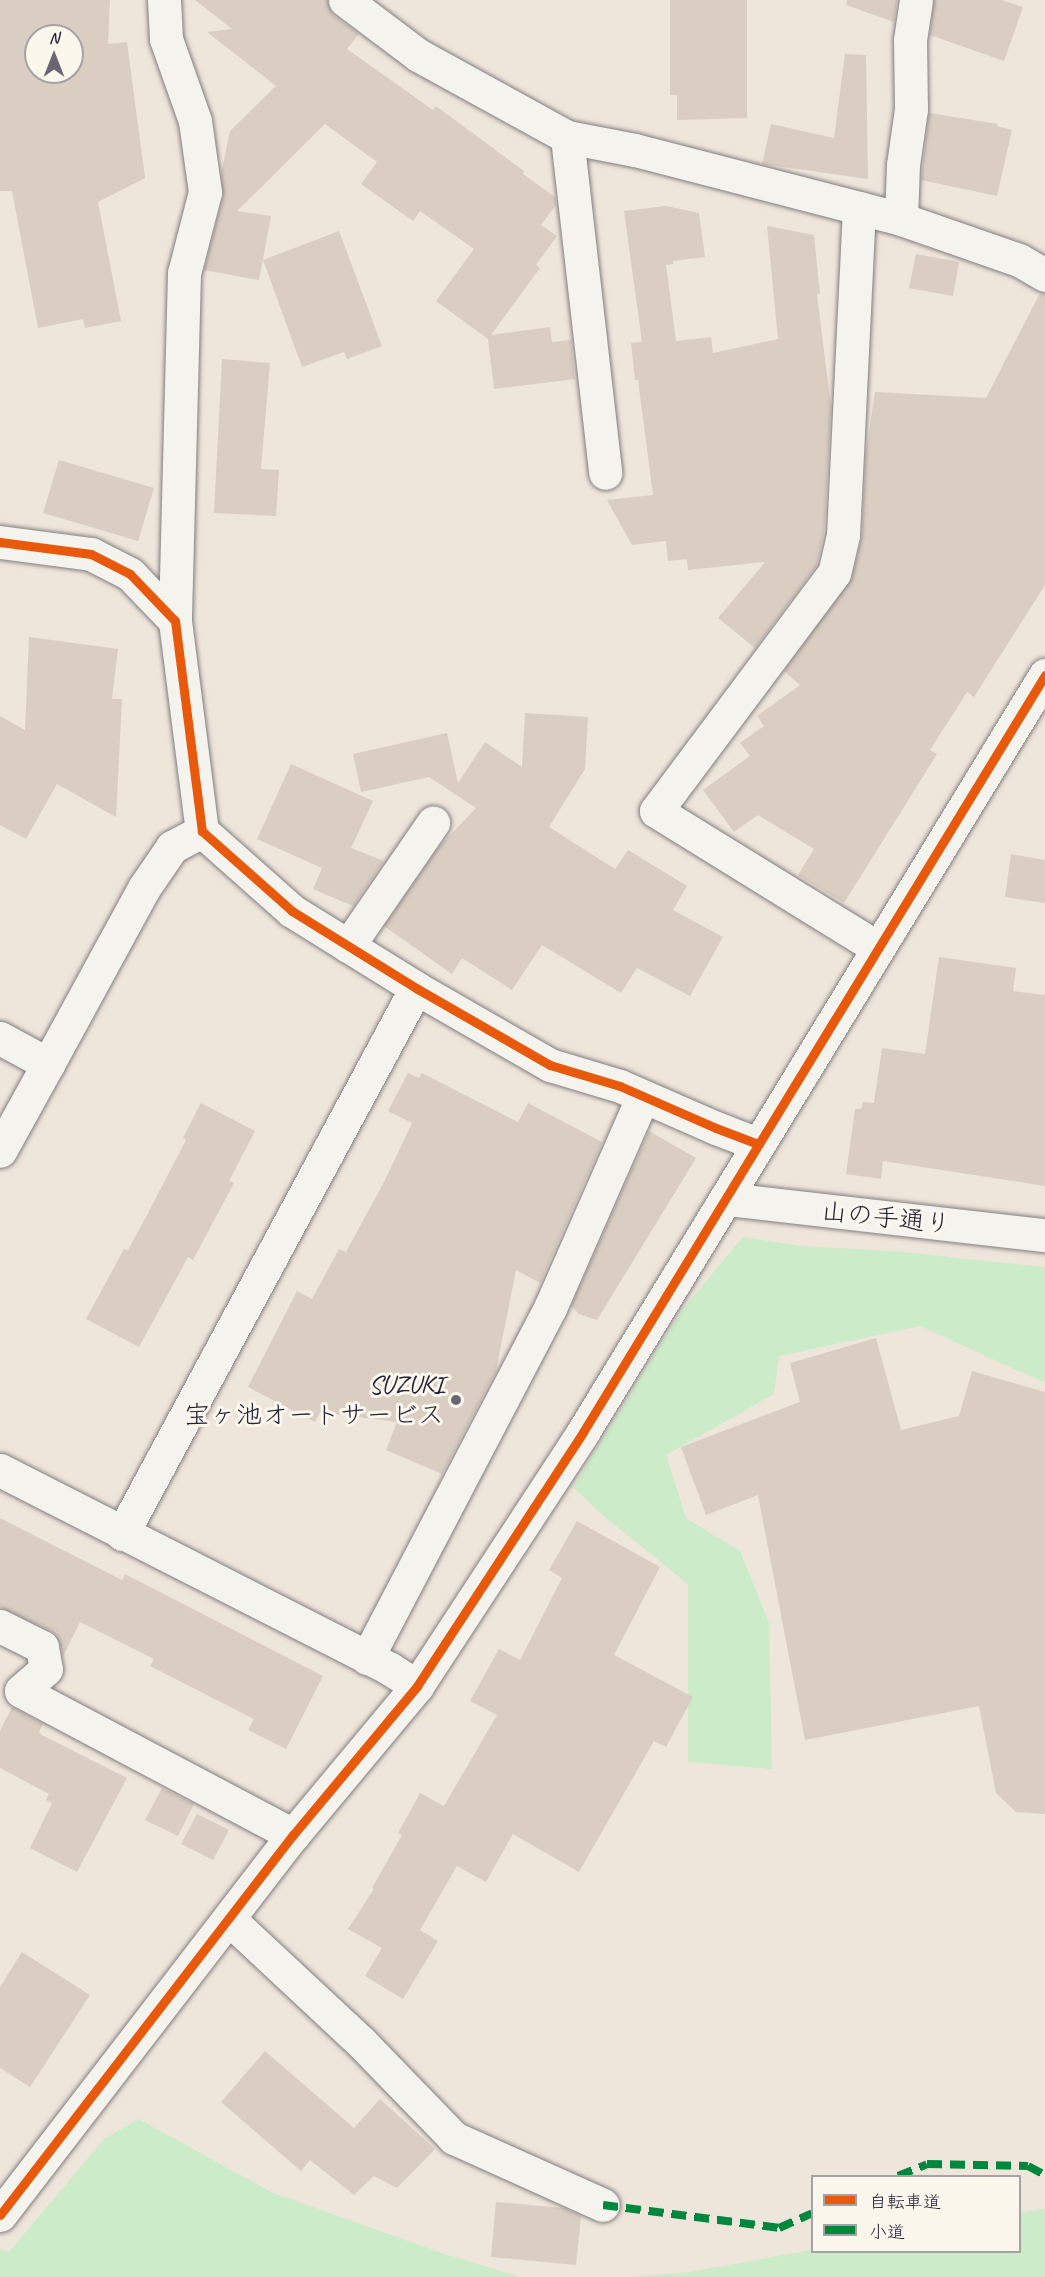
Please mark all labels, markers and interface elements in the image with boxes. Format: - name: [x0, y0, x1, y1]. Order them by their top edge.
- north arrow: [24, 24, 84, 84]
- text: N: [49, 28, 59, 48]
- street label: 山の手通り: [820, 1196, 952, 1240]
- place label: SUZUKI 宝ヶ池オートサービス: [184, 1369, 444, 1430]
- marker: SUZUKI 宝ヶ池オートサービス: [449, 1393, 463, 1407]
- legend: [811, 2175, 1021, 2253]
- text: 自転車道: [869, 2191, 941, 2213]
- text: 小道: [869, 2221, 905, 2243]

